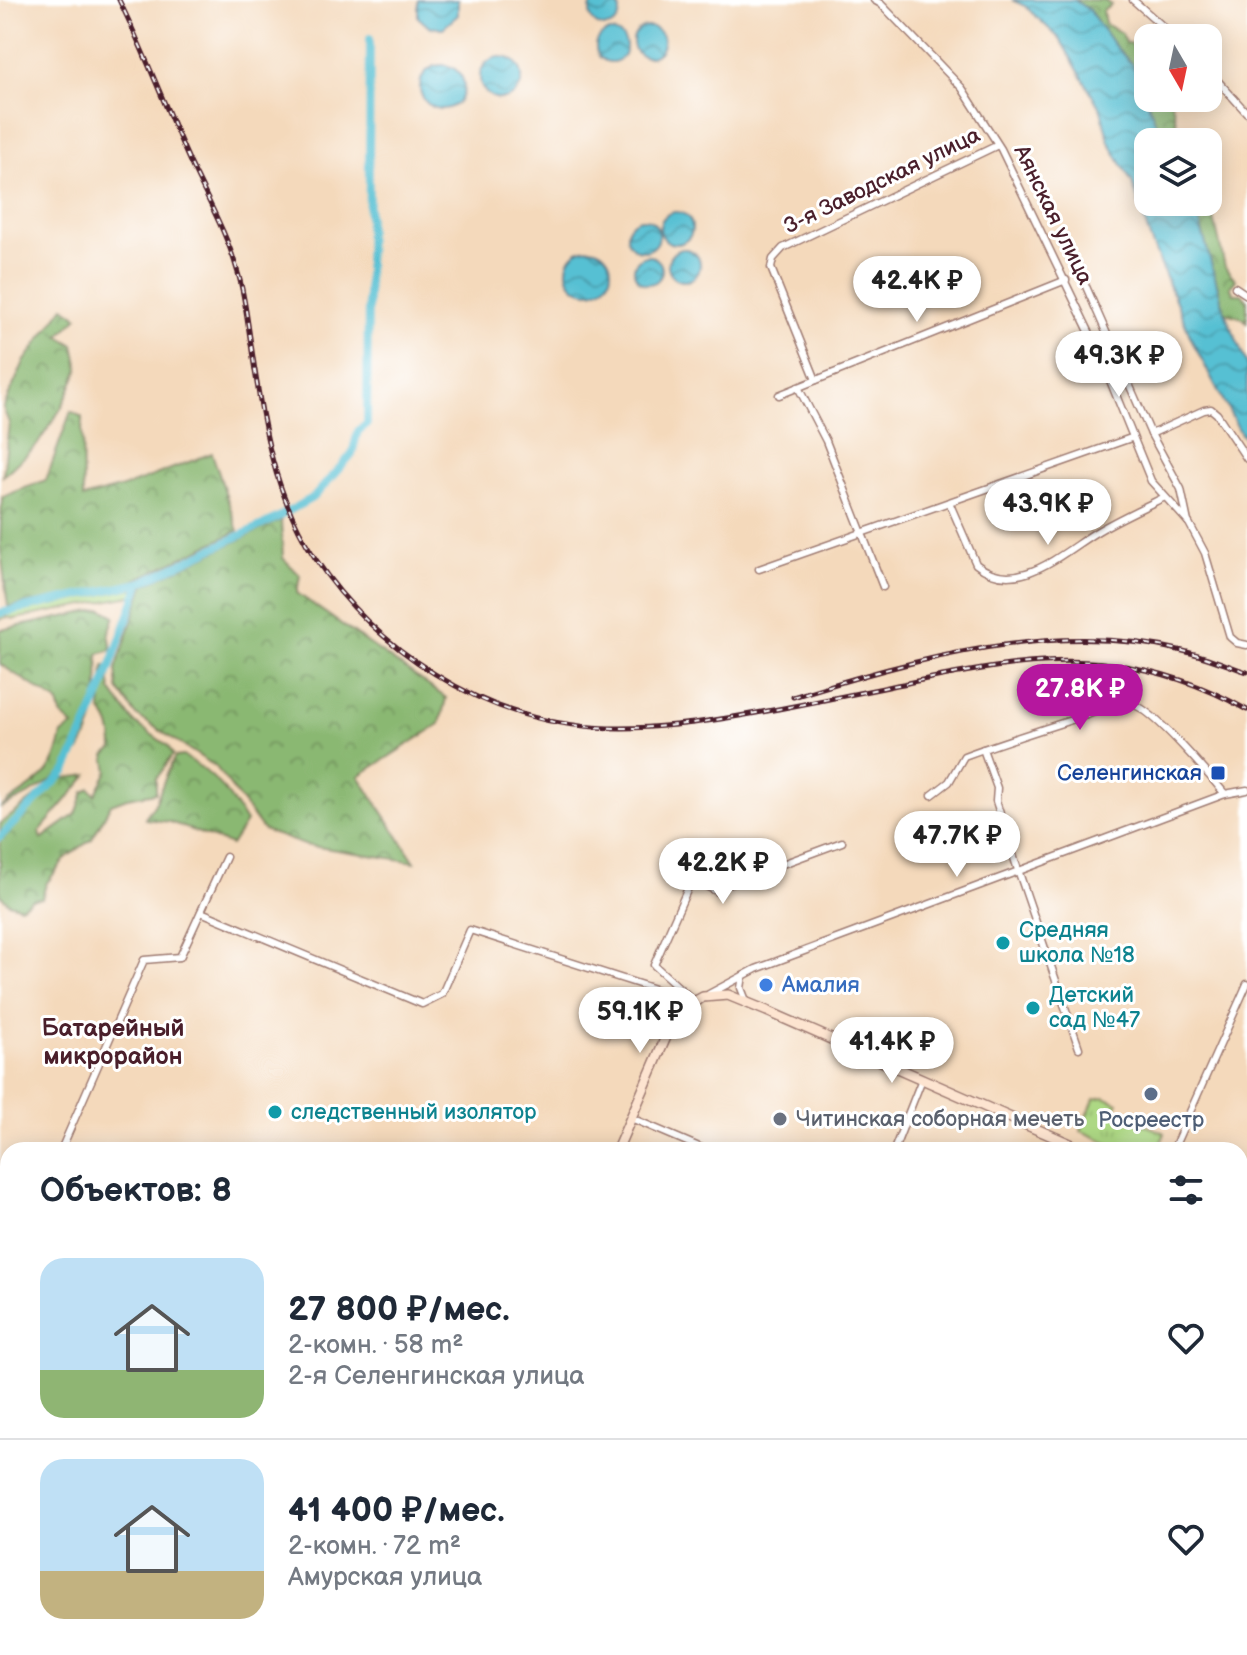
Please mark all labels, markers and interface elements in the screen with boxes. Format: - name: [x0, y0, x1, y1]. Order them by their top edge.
- north arrow: [1134, 24, 1222, 112]
- map controls: [1134, 24, 1222, 216]
- street label: 3-я Заводская улица: [779, 122, 985, 240]
- button: layers: [1134, 128, 1222, 216]
- street label: Аянская улица: [1007, 140, 1098, 289]
- pin: 42.4K ₽: [843, 256, 991, 324]
- text: 42.4K ₽: [871, 266, 963, 297]
- pin: 49.3K ₽: [1045, 331, 1193, 399]
- text: 49.3K ₽: [1073, 341, 1165, 372]
- pin: 43.9K ₽: [974, 479, 1122, 547]
- text: 43.9K ₽: [1002, 489, 1094, 520]
- pin: 27.8K ₽: [1006, 664, 1154, 732]
- text: 27.8K ₽: [1035, 674, 1125, 705]
- place label: Селенгинская: [1057, 760, 1202, 787]
- marker: Селенгинская: [1209, 764, 1227, 782]
- pin: 47.7K ₽: [883, 811, 1031, 879]
- text: 47.7K ₽: [912, 821, 1002, 852]
- pin: 42.2K ₽: [649, 838, 797, 906]
- text: 42.2K ₽: [677, 848, 769, 879]
- place label: Средняя школа №18: [1019, 917, 1135, 969]
- marker: Средняя школа №18: [994, 934, 1012, 952]
- place label: Амалия: [781, 972, 860, 999]
- marker: Амалия: [757, 976, 775, 994]
- place label: Детский сад №47: [1049, 982, 1140, 1034]
- pin: 59.1K ₽: [566, 987, 714, 1055]
- text: 59.1K ₽: [597, 997, 683, 1028]
- marker: Детский сад №47: [1024, 999, 1042, 1017]
- district label: Батарейный микрорайон: [42, 1014, 184, 1071]
- pin: 41.4K ₽: [818, 1017, 966, 1085]
- text: 41.4K ₽: [849, 1027, 935, 1058]
- marker: Росреестр: [1142, 1085, 1160, 1103]
- place label: следственный изолятор: [291, 1099, 537, 1126]
- marker: следственный изолятор: [266, 1103, 284, 1121]
- place label: Читинская соборная мечеть: [796, 1106, 1085, 1133]
- place label: Росреестр: [1098, 1107, 1205, 1134]
- marker: Читинская соборная мечеть: [771, 1110, 789, 1128]
- icon: filters: [1164, 1168, 1208, 1212]
- text: Объектов: 8: [40, 1170, 232, 1211]
- text: 27 800 ₽/мес.: [288, 1289, 510, 1330]
- icon: home: [104, 1290, 200, 1386]
- icon: heart: [1164, 1316, 1208, 1360]
- text: 2-комн. · 58 m²: [288, 1330, 464, 1361]
- text: 2-я Селенгинская улица: [288, 1361, 585, 1392]
- text: 41 400 ₽/мес.: [288, 1490, 505, 1531]
- icon: home: [104, 1491, 200, 1587]
- icon: heart: [1164, 1517, 1208, 1561]
- text: 2-комн. · 72 m²: [288, 1531, 461, 1562]
- text: Амурская улица: [288, 1562, 482, 1593]

